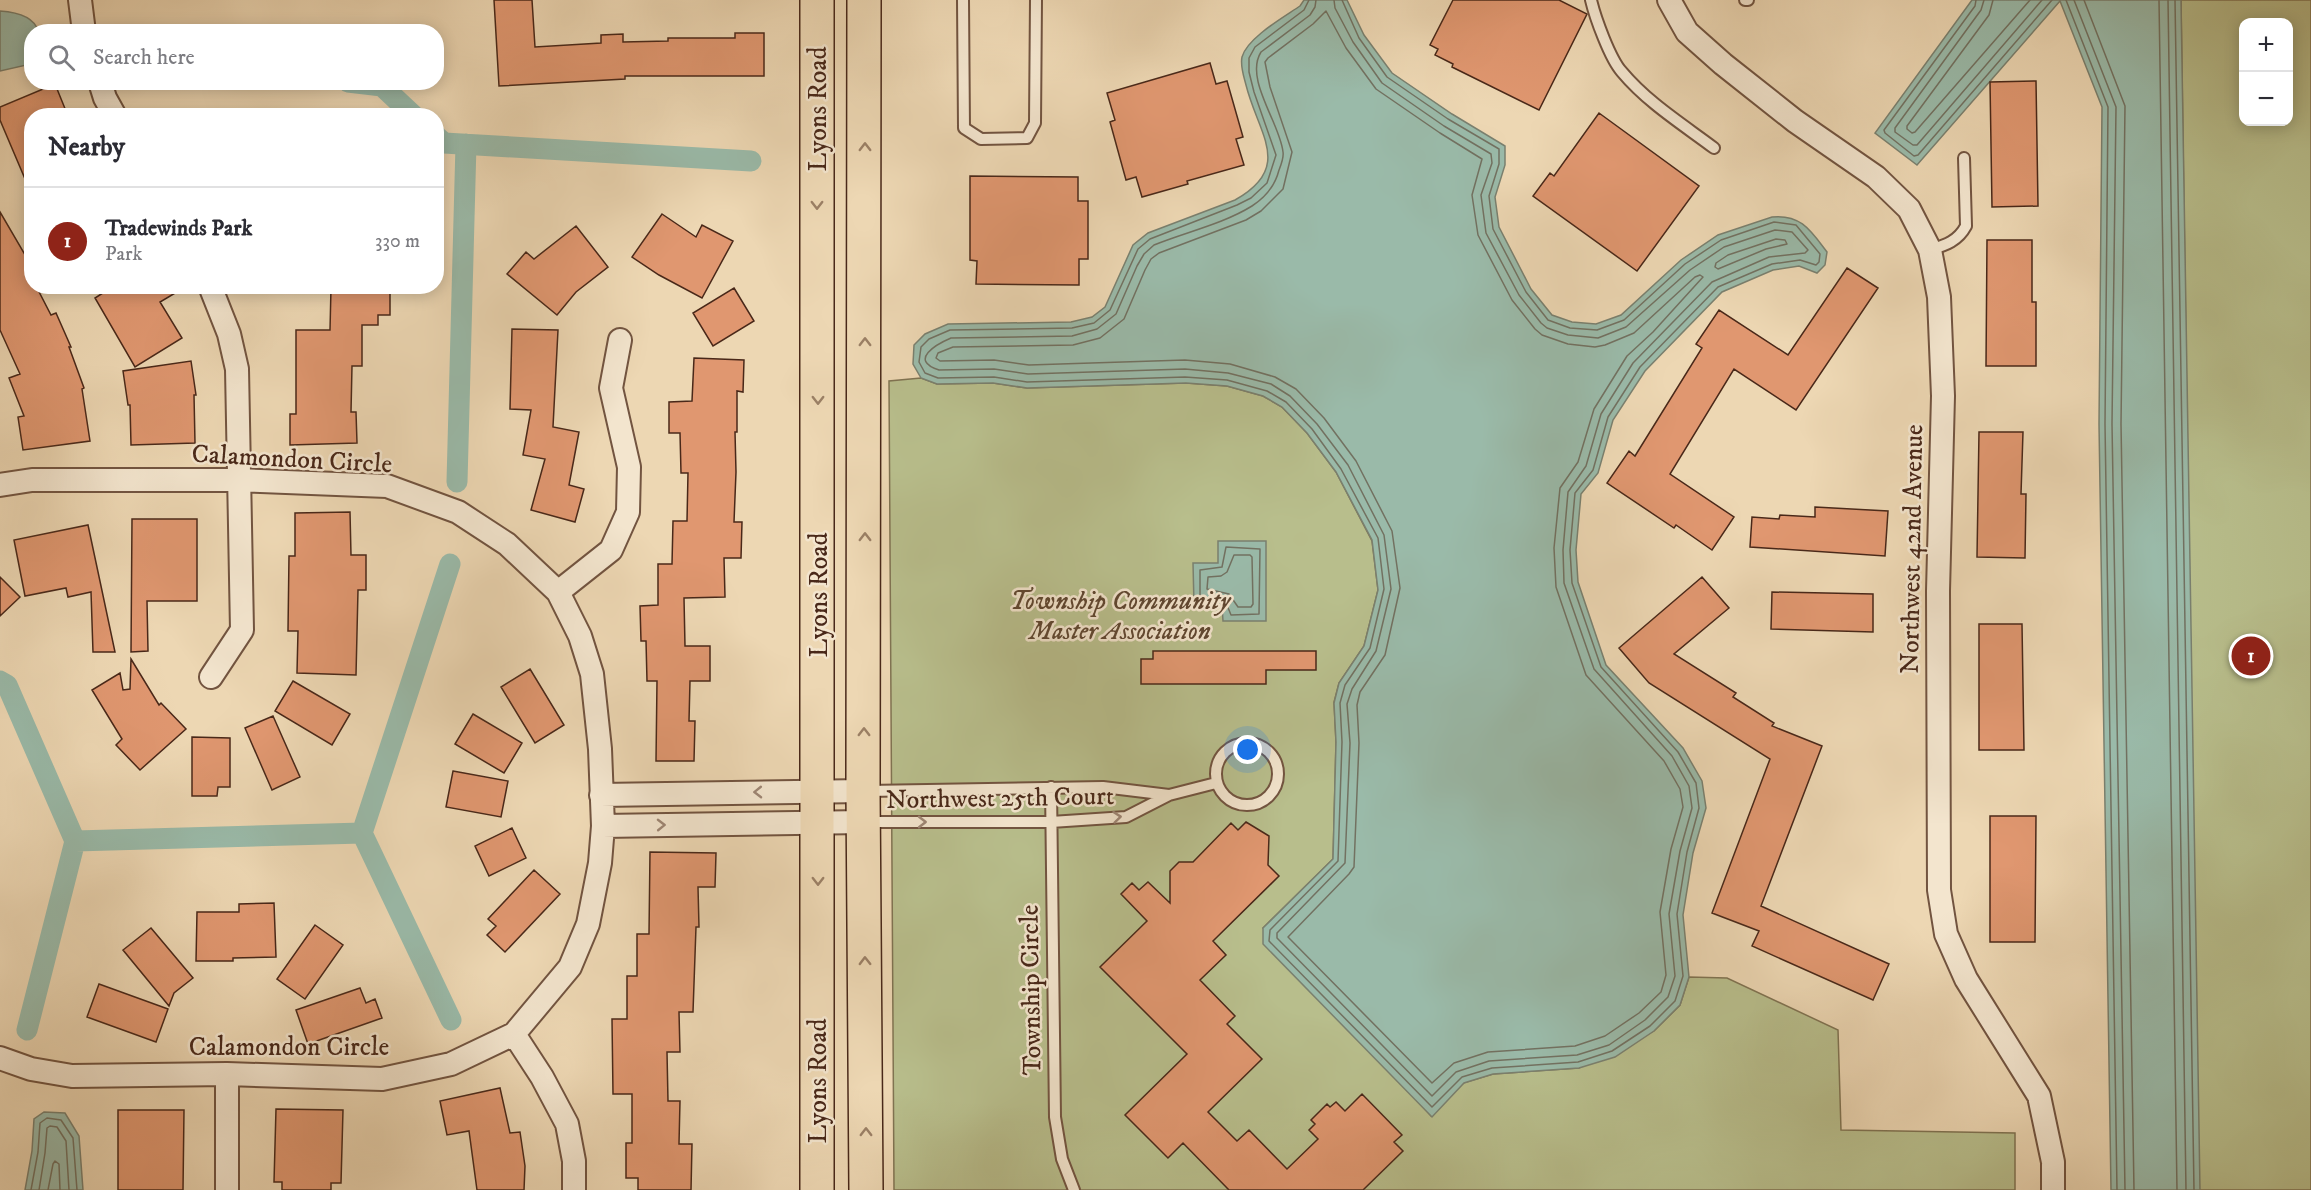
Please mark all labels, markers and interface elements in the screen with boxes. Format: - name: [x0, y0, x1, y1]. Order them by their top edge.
- map controls: [2239, 18, 2293, 126]
- button: +: [2239, 18, 2293, 72]
- search box: [24, 24, 444, 90]
- icon: search: [45, 41, 78, 74]
- text: Search here: [93, 44, 195, 71]
- street label: Lyons Road: [802, 46, 835, 171]
- button: −: [2239, 72, 2293, 126]
- text: Nearby: [48, 131, 125, 164]
- one-way arrow: [859, 143, 871, 152]
- one-way arrow: [811, 201, 823, 210]
- text: Tradewinds Park: [105, 215, 252, 242]
- text: 1: [64, 229, 71, 254]
- text: 330 m: [375, 229, 420, 254]
- text: Park: [105, 242, 142, 267]
- one-way arrow: [859, 338, 871, 347]
- one-way arrow: [812, 396, 824, 405]
- street label: Northwest 42nd Avenue: [1894, 424, 1931, 674]
- street label: Calamondon Circle: [191, 438, 393, 481]
- street label: Lyons Road: [803, 532, 836, 657]
- one-way arrow: [859, 533, 871, 542]
- park label: Township Community Master Association: [1010, 585, 1232, 648]
- pin: 1: [2232, 634, 2270, 678]
- one-way arrow: [858, 728, 870, 737]
- your location: [1233, 735, 1262, 764]
- street label: Northwest 25th Court: [886, 780, 1114, 817]
- one-way arrow: [754, 786, 763, 798]
- one-way arrow: [1112, 811, 1122, 824]
- one-way arrow: [918, 816, 927, 828]
- one-way arrow: [657, 819, 666, 831]
- one-way arrow: [812, 877, 824, 886]
- street label: Township Circle: [1014, 904, 1049, 1076]
- one-way arrow: [859, 957, 871, 966]
- street label: Lyons Road: [802, 1018, 835, 1143]
- street label: Calamondon Circle: [189, 1031, 389, 1064]
- one-way arrow: [860, 1127, 872, 1136]

